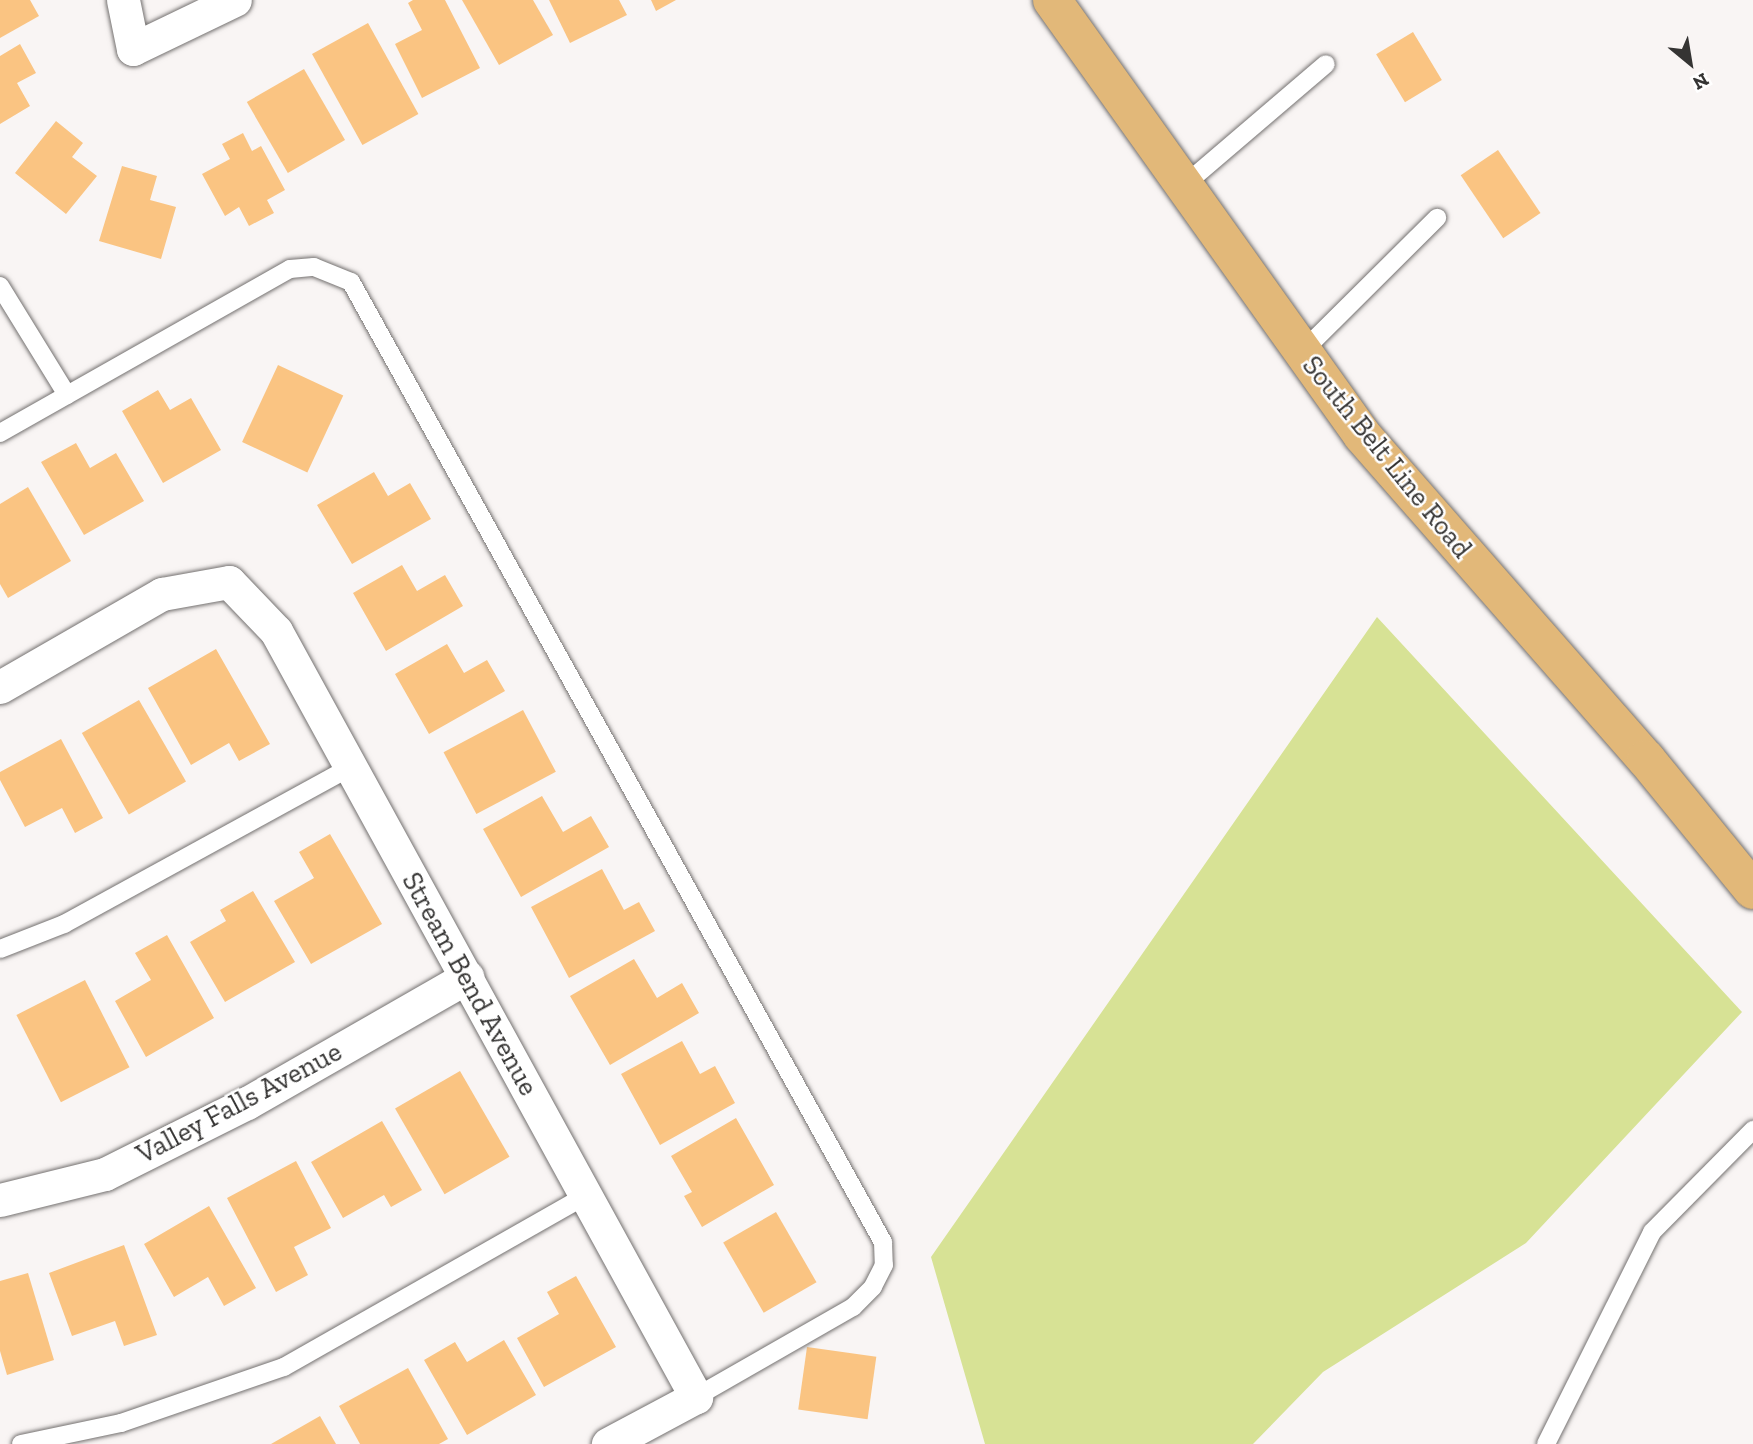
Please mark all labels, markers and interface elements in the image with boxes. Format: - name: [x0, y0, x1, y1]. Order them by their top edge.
- north arrow: [1655, 28, 1725, 98]
- text: N: [1689, 68, 1713, 95]
- street label: South Belt Line Road: [1295, 349, 1479, 565]
- street label: Stream Bend Avenue: [395, 866, 545, 1102]
- street label: Valley Falls Avenue: [130, 1034, 348, 1172]

